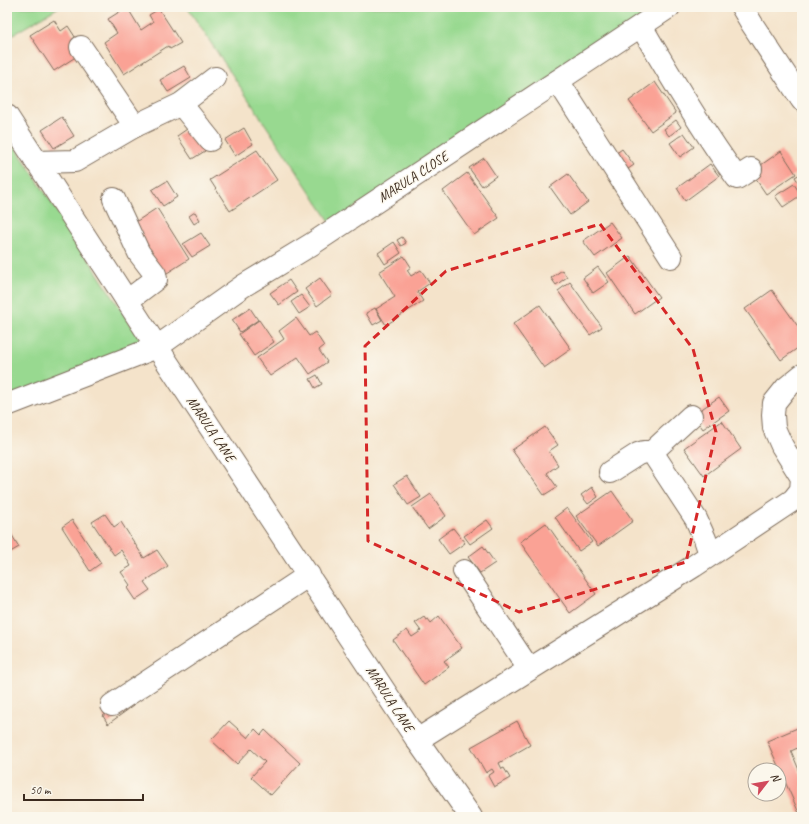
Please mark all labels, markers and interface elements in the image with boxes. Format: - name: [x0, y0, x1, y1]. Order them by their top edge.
- street label: MARULA CLOSE: [375, 147, 453, 206]
- street label: MARULA LANE: [183, 393, 240, 467]
- street label: MARULA LANE: [362, 663, 419, 737]
- north arrow: [747, 762, 787, 802]
- text: N: [768, 770, 784, 785]
- scale bar: [24, 776, 143, 802]
- text: 50 m: [30, 782, 52, 798]

